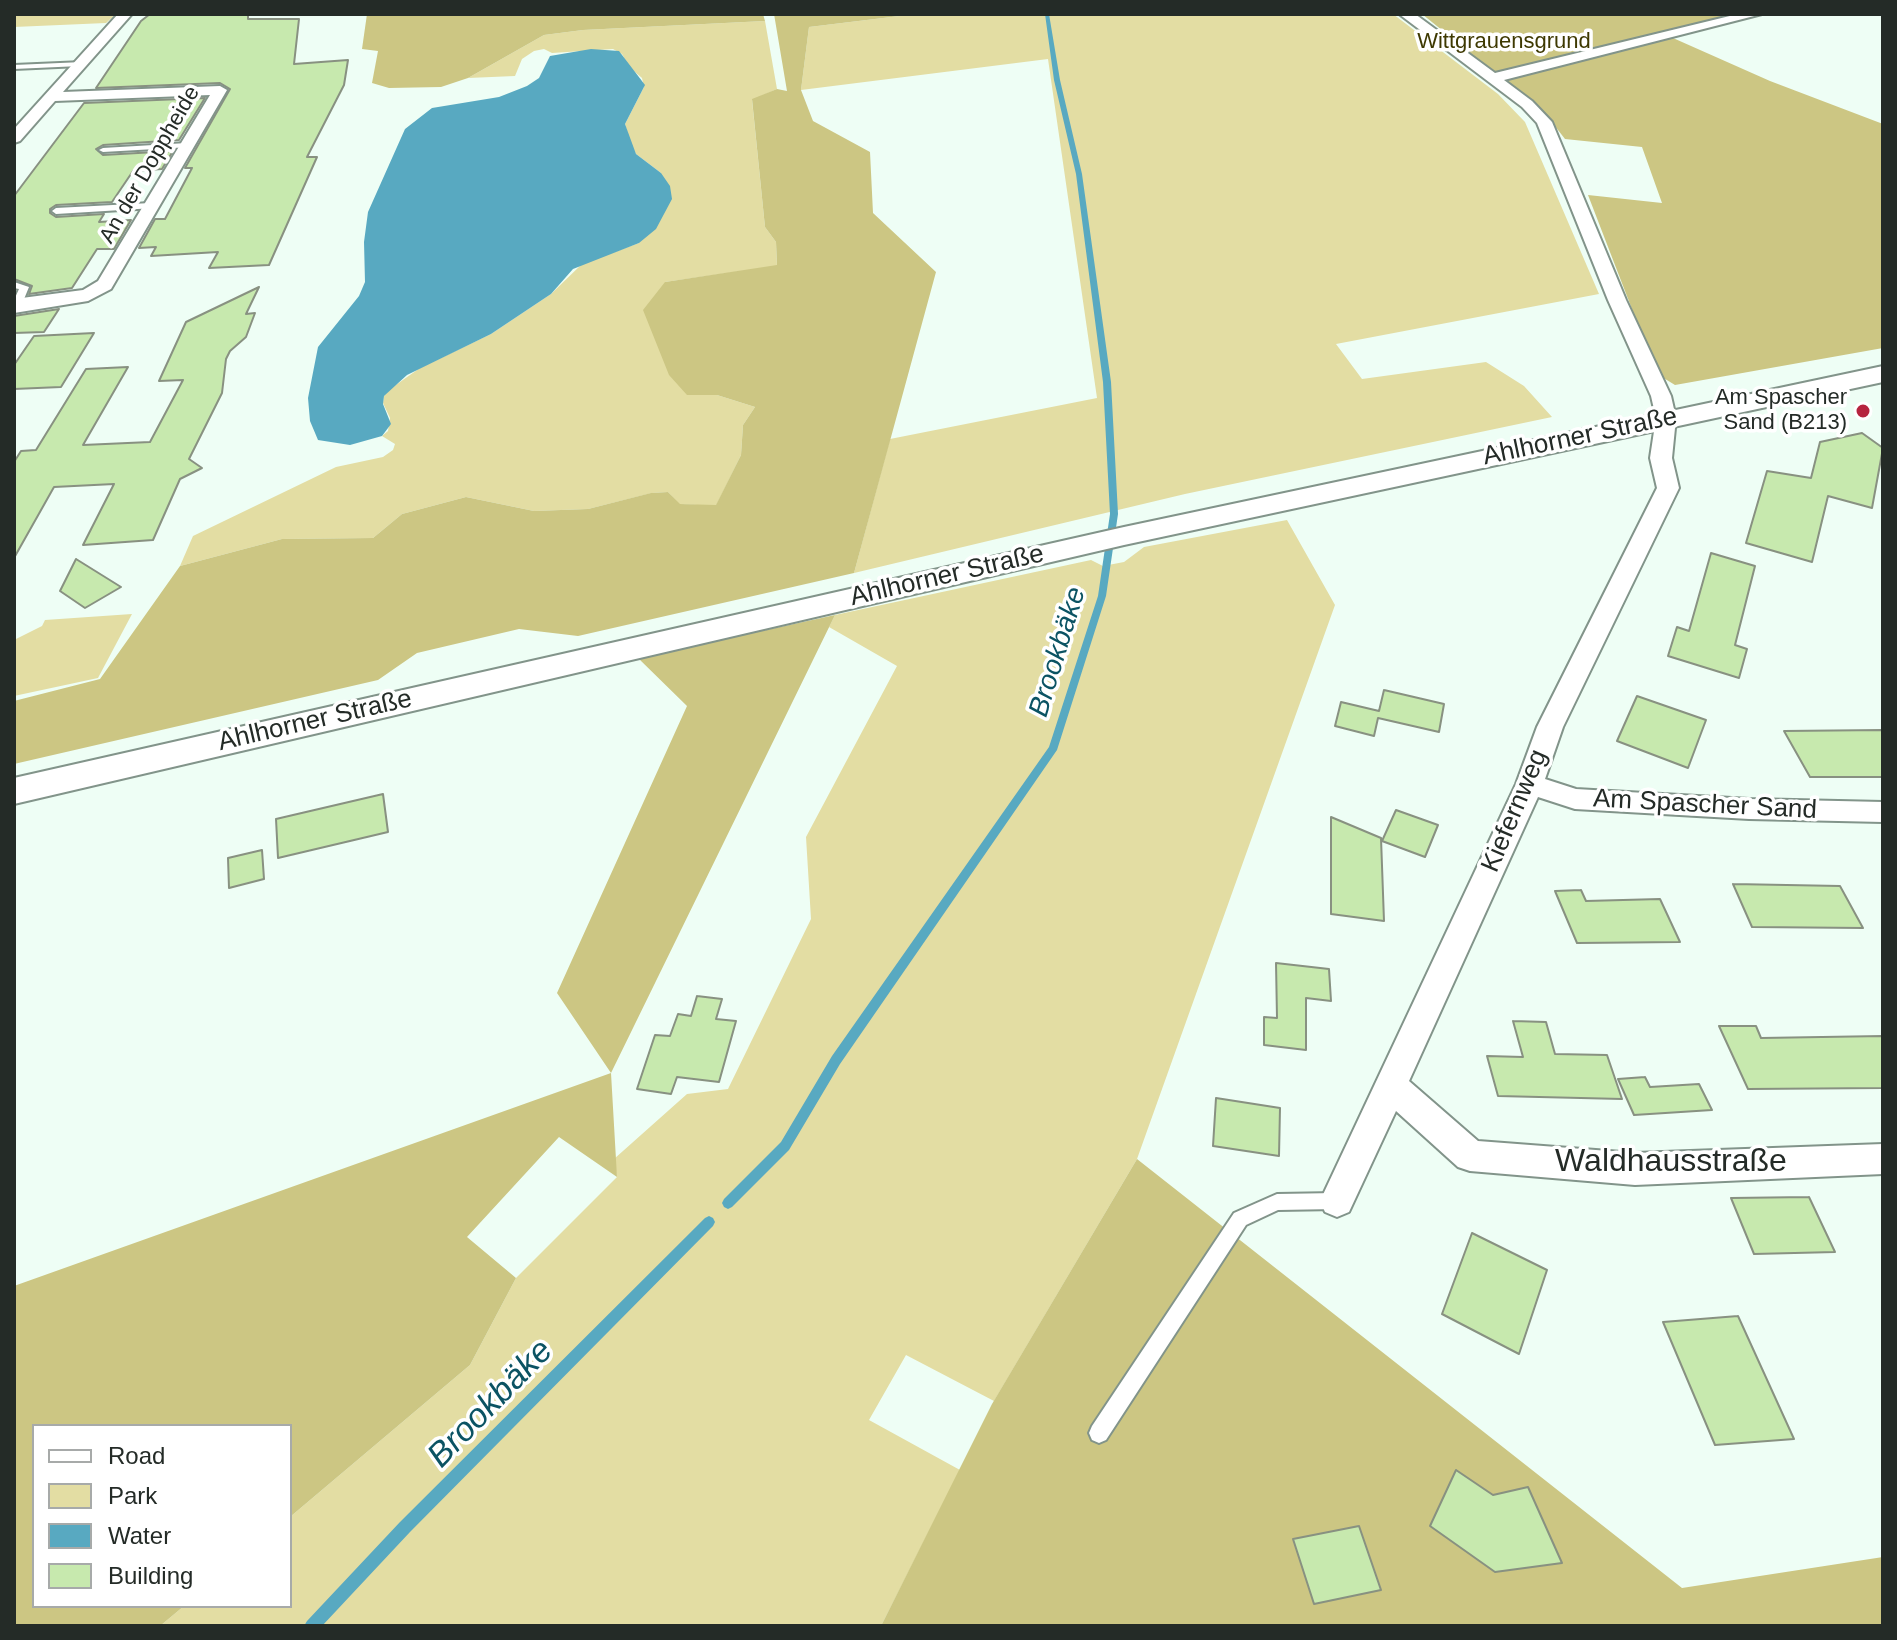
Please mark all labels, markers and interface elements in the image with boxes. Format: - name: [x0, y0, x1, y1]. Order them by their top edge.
- park label: Wittgrauensgrund: [1417, 29, 1591, 55]
- street label: An der Doppheide: [94, 82, 206, 248]
- place label: Am Spascher Sand (B213): [1715, 385, 1847, 436]
- street label: Ahlhorner Straße: [1480, 401, 1680, 473]
- marker: Am Spascher Sand (B213): [1854, 402, 1872, 420]
- street label: Ahlhorner Straße: [847, 539, 1047, 613]
- water label: Brookbäke: [1022, 583, 1094, 721]
- street label: Ahlhorner Straße: [215, 684, 415, 758]
- street label: Kiefernweg: [1475, 745, 1555, 877]
- street label: Am Spascher Sand: [1592, 784, 1818, 826]
- street label: Waldhausstraße: [1555, 1143, 1787, 1181]
- water label: Brookbäke: [420, 1331, 562, 1477]
- legend: [32, 1424, 292, 1608]
- text: Road: [108, 1442, 165, 1469]
- text: Park: [108, 1482, 157, 1509]
- text: Water: [108, 1522, 171, 1549]
- text: Building: [108, 1562, 193, 1589]

